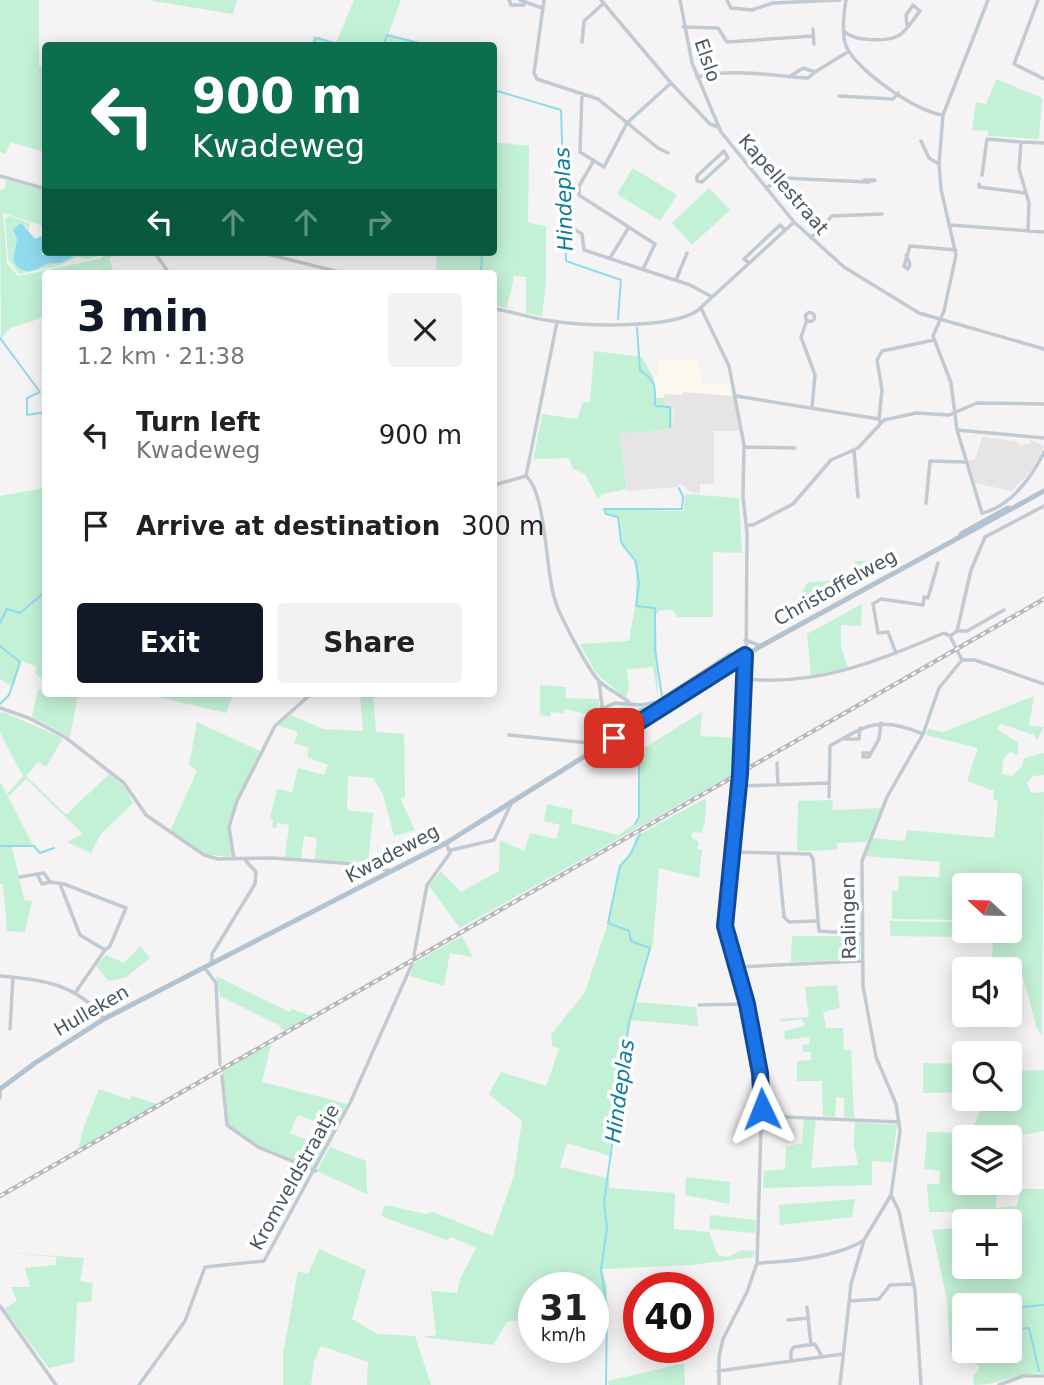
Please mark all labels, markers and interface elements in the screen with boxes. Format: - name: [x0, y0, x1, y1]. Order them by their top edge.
- street label: Elslo: [690, 36, 726, 84]
- text: 900 m: [192, 68, 362, 125]
- icon: left: [77, 70, 168, 161]
- text: Kwadeweg: [192, 127, 365, 165]
- street label: Kapellestraat: [734, 129, 834, 239]
- water label: Hindeplas: [550, 146, 578, 251]
- icon: left: [141, 203, 179, 241]
- icon: ahead: [214, 203, 252, 241]
- icon: ahead: [287, 203, 325, 241]
- icon: right: [360, 203, 398, 241]
- text: 3 min: [77, 292, 209, 341]
- button: close: [388, 293, 462, 367]
- text: 1.2 km · 21:38: [77, 343, 245, 369]
- text: Turn left: [136, 407, 260, 437]
- icon: left: [77, 416, 115, 454]
- text: 900 m: [379, 420, 462, 450]
- text: Kwadeweg: [136, 437, 260, 463]
- icon: arrive: [77, 507, 115, 545]
- text: Arrive at destination: [136, 511, 440, 541]
- text: 300 m: [461, 511, 544, 541]
- street label: Christoffelweg: [770, 544, 900, 630]
- button: Exit: [77, 603, 263, 683]
- button: Share: [277, 603, 462, 683]
- pin: [584, 708, 644, 768]
- icon: arrive: [595, 719, 633, 757]
- street label: Kwadeweg: [342, 819, 442, 887]
- north arrow: [952, 873, 1022, 943]
- map controls: [952, 873, 1022, 1363]
- street label: Ralingen: [836, 876, 860, 960]
- button: sound: [952, 957, 1022, 1027]
- street label: Hulleken: [50, 980, 132, 1040]
- water label: Hindeplas: [601, 1038, 639, 1144]
- button: search: [952, 1041, 1022, 1111]
- position arrow: [725, 1072, 799, 1146]
- street label: Kromveldstraatje: [245, 1100, 343, 1254]
- button: layers: [952, 1125, 1022, 1195]
- button: +: [952, 1209, 1022, 1279]
- speed limit sign: 40: [623, 1272, 714, 1363]
- text: 31: [539, 1288, 588, 1328]
- button: −: [952, 1293, 1022, 1363]
- text: km/h: [541, 1324, 586, 1345]

